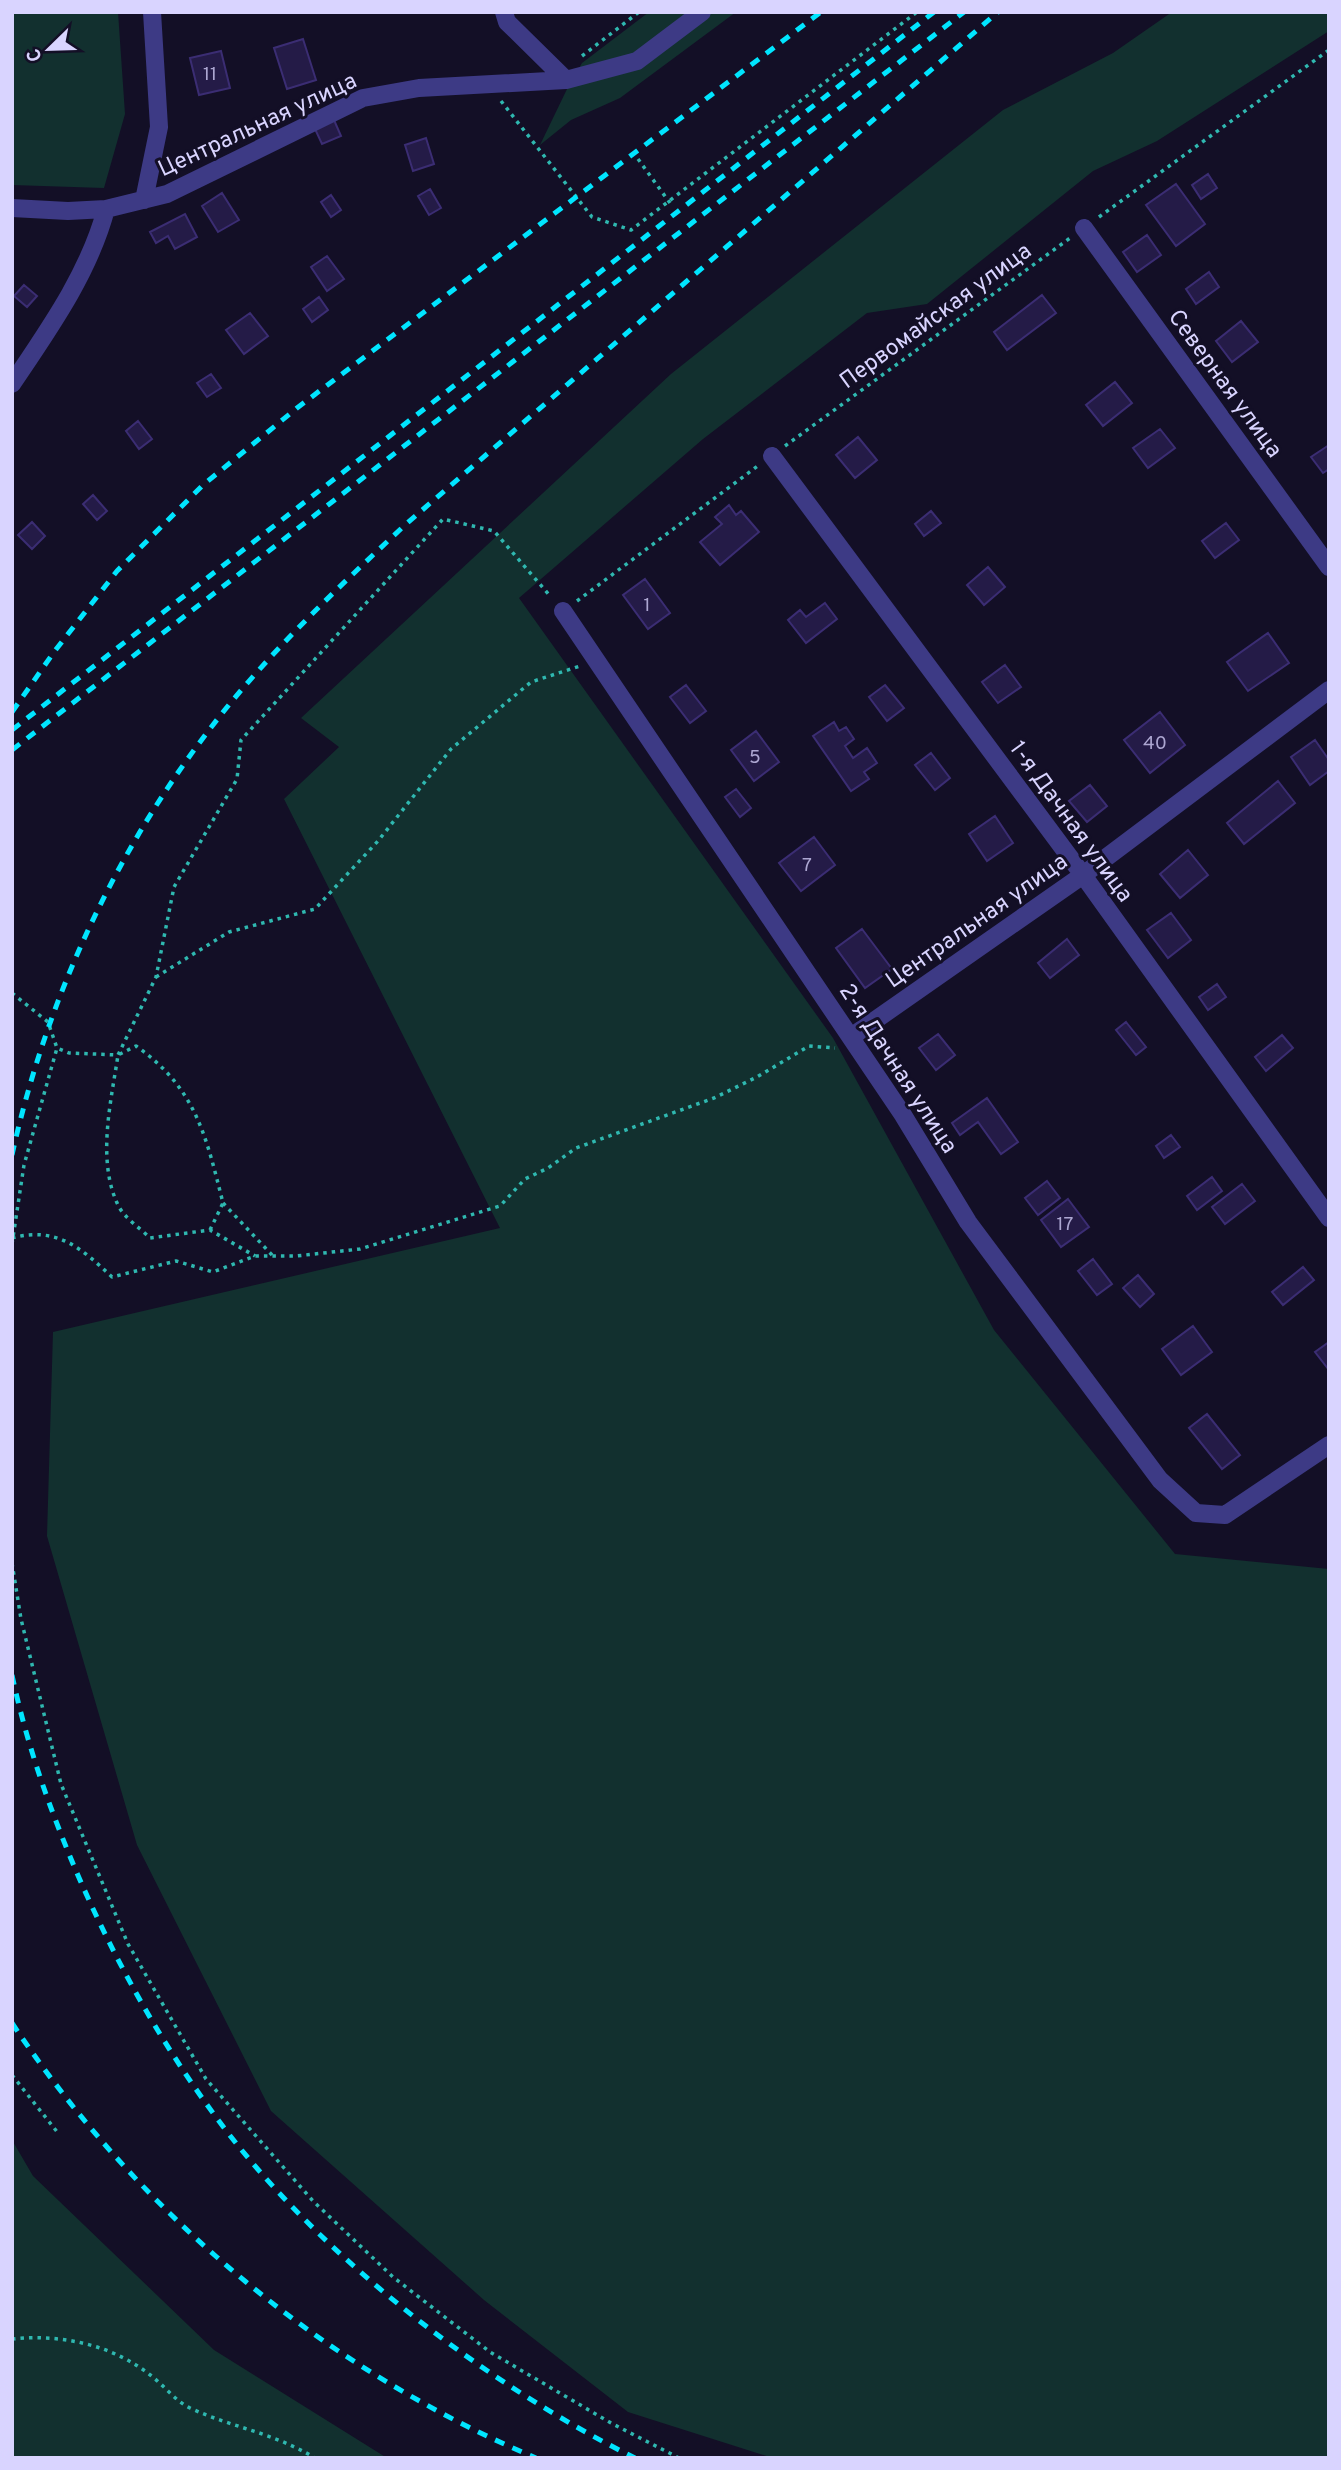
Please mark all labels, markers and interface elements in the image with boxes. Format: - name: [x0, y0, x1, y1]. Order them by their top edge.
- north arrow: [14, 14, 84, 84]
- text: С: [22, 45, 49, 65]
- house number: 11: [203, 63, 217, 87]
- street label: Центральная улица: [154, 68, 362, 185]
- street label: Первомайская улица: [835, 238, 1038, 396]
- street label: Северная улица: [1160, 305, 1288, 464]
- house number: 1: [643, 594, 651, 618]
- house number: 40: [1143, 732, 1167, 756]
- street label: 1-я Дачная улица: [1002, 736, 1138, 909]
- house number: 5: [749, 746, 761, 770]
- street label: Центральная улица: [881, 848, 1074, 996]
- house number: 7: [802, 854, 812, 878]
- street label: 2-я Дачная улица: [831, 979, 963, 1160]
- house number: 17: [1057, 1213, 1074, 1237]

